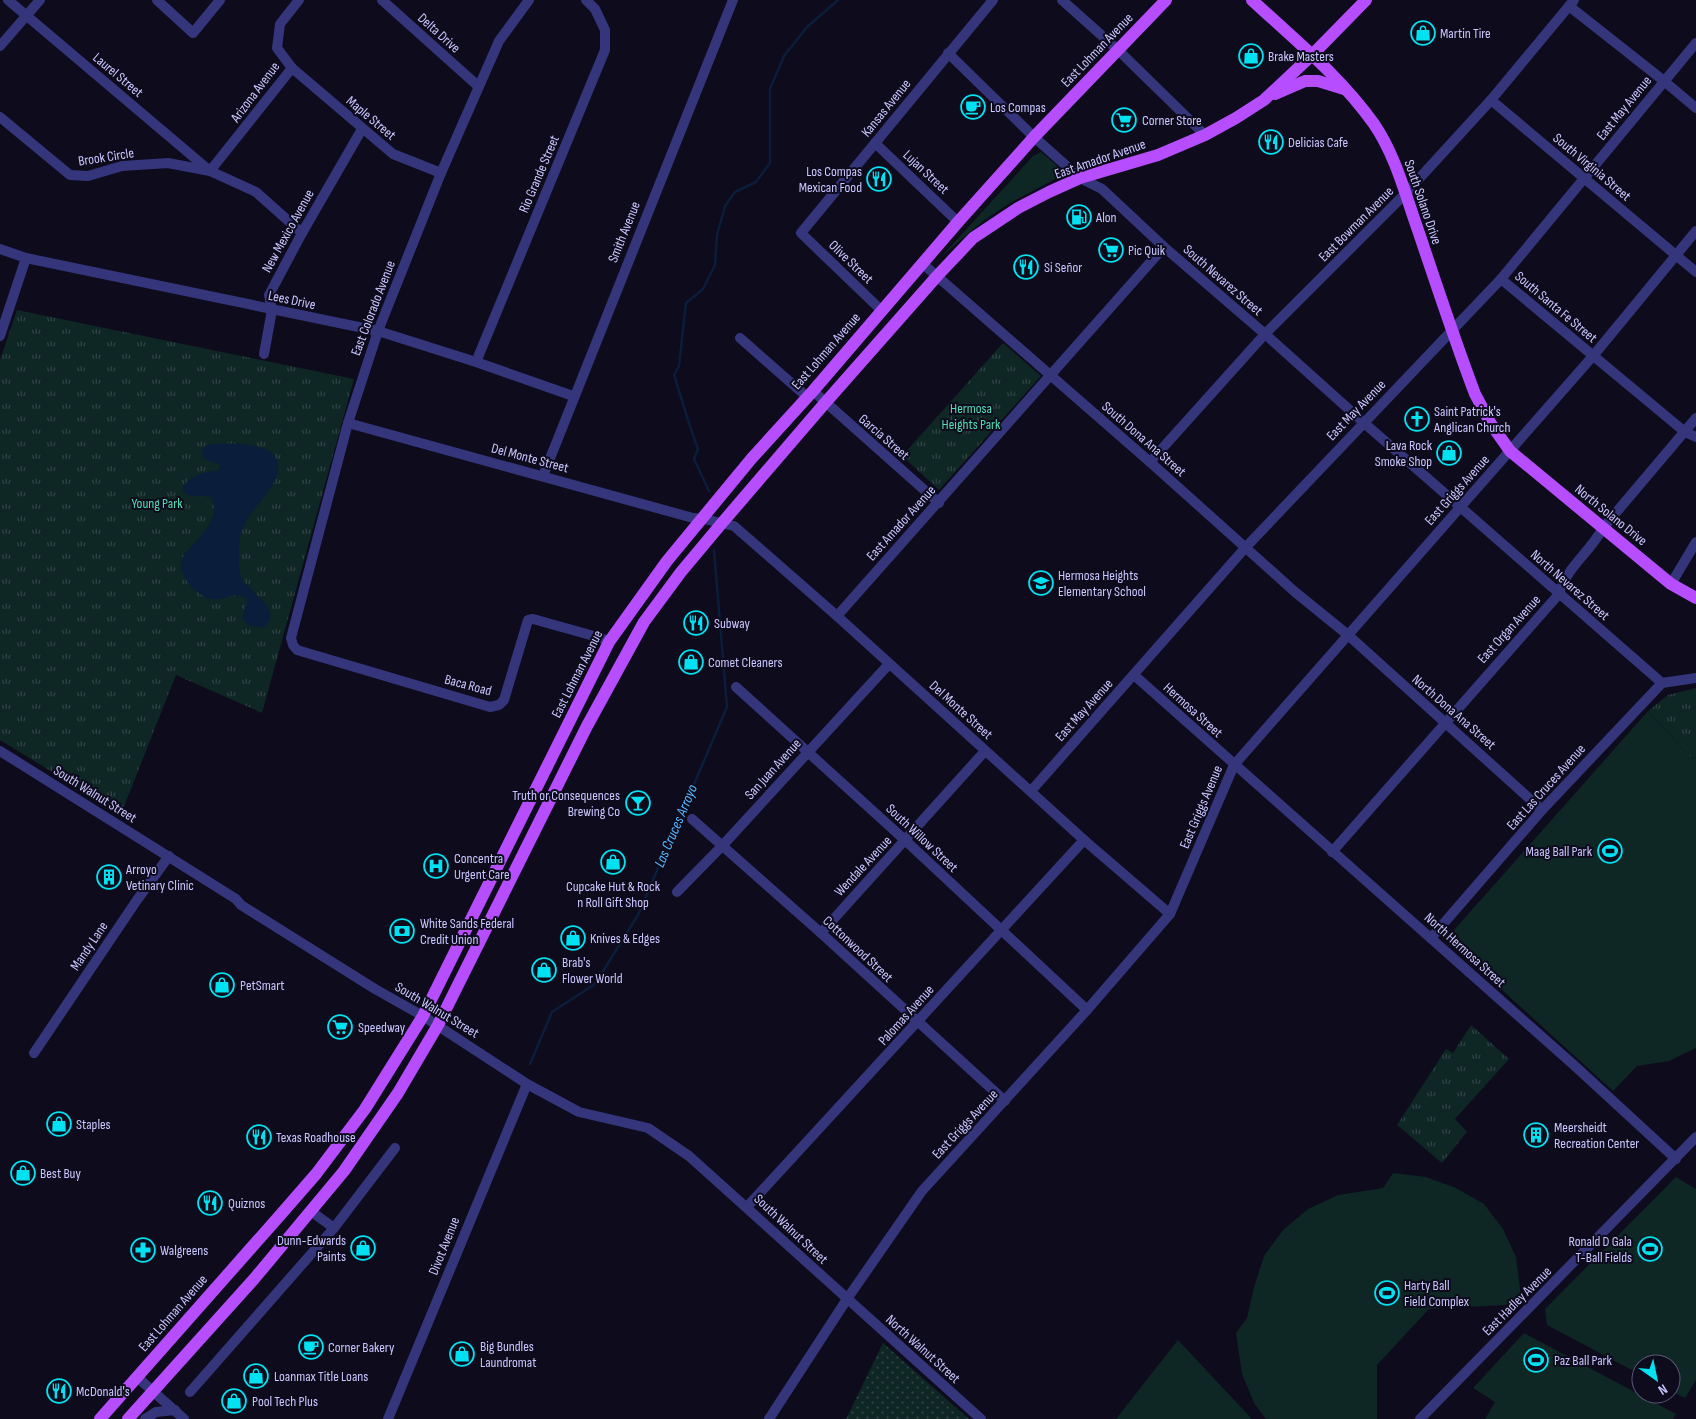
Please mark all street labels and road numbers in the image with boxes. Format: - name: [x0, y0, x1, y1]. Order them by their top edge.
- street label: Delta Drive: [414, 9, 464, 57]
- street label: East Lohman Avenue: [1057, 10, 1137, 90]
- street label: Laurel Street: [89, 49, 147, 101]
- street label: Arizona Avenue: [226, 58, 283, 126]
- street label: East May Avenue: [1593, 72, 1655, 144]
- street label: Kansas Avenue: [858, 76, 914, 140]
- street label: Maple Street: [343, 92, 399, 144]
- street label: South Virginia Street: [1550, 129, 1634, 205]
- street label: Rio Grande Street: [515, 133, 563, 215]
- street label: East Amador Avenue: [1052, 135, 1148, 183]
- street label: Brook Circle: [77, 144, 135, 170]
- street label: Lujan Street: [899, 146, 953, 198]
- street label: South Solano Drive: [1401, 157, 1445, 247]
- street label: East Bowman Avenue: [1315, 183, 1397, 265]
- street label: New Mexico Avenue: [258, 187, 318, 275]
- street label: Smith Avenue: [604, 199, 644, 265]
- street label: Olive Street: [825, 237, 877, 287]
- street label: South Nevarez Street: [1180, 241, 1266, 319]
- street label: East Colorado Avenue: [347, 258, 399, 358]
- street label: South Santa Fe Street: [1511, 268, 1601, 346]
- street label: Lees Drive: [267, 287, 317, 313]
- street label: East Lohman Avenue: [788, 309, 864, 393]
- street label: East May Avenue: [1323, 376, 1389, 444]
- street label: South Dona Ana Street: [1098, 398, 1190, 480]
- street label: Garcia Street: [855, 410, 913, 464]
- street label: Del Monte Street: [490, 440, 570, 476]
- street label: East Griggs Avenue: [1421, 451, 1493, 529]
- street label: North Solano Drive: [1571, 481, 1651, 549]
- street label: East Amador Avenue: [863, 482, 939, 564]
- street label: North Nevarez Street: [1527, 546, 1613, 624]
- street label: East Organ Avenue: [1474, 591, 1544, 667]
- street label: East Lohman Avenue: [548, 627, 606, 721]
- street label: Baca Road: [443, 671, 494, 699]
- street label: North Dona Ana Street: [1409, 671, 1499, 753]
- street label: East May Avenue: [1052, 675, 1116, 745]
- street label: Del Monte Street: [926, 677, 996, 743]
- street label: Hermosa Street: [1160, 679, 1226, 741]
- street label: San Juan Avenue: [741, 735, 805, 803]
- street label: East Las Cruces Avenue: [1503, 741, 1589, 833]
- street label: South Walnut Street: [50, 762, 140, 826]
- street label: East Griggs Avenue: [1176, 763, 1226, 851]
- street label: South Willow Street: [882, 800, 962, 876]
- street label: Wendale Avenue: [831, 832, 895, 900]
- street label: North Hermosa Street: [1421, 909, 1509, 991]
- street label: Cottonwood Street: [819, 912, 897, 986]
- street label: Mandy Lane: [66, 918, 112, 974]
- street label: South Walnut Street: [392, 978, 482, 1042]
- street label: Palomas Avenue: [874, 981, 938, 1049]
- street label: East Griggs Avenue: [929, 1086, 1001, 1162]
- street label: South Walnut Street: [751, 1190, 831, 1268]
- street label: Divot Avenue: [425, 1214, 463, 1278]
- street label: East Hadley Avenue: [1479, 1263, 1555, 1339]
- street label: East Lohman Avenue: [135, 1271, 211, 1355]
- street label: North Walnut Street: [882, 1311, 964, 1387]

